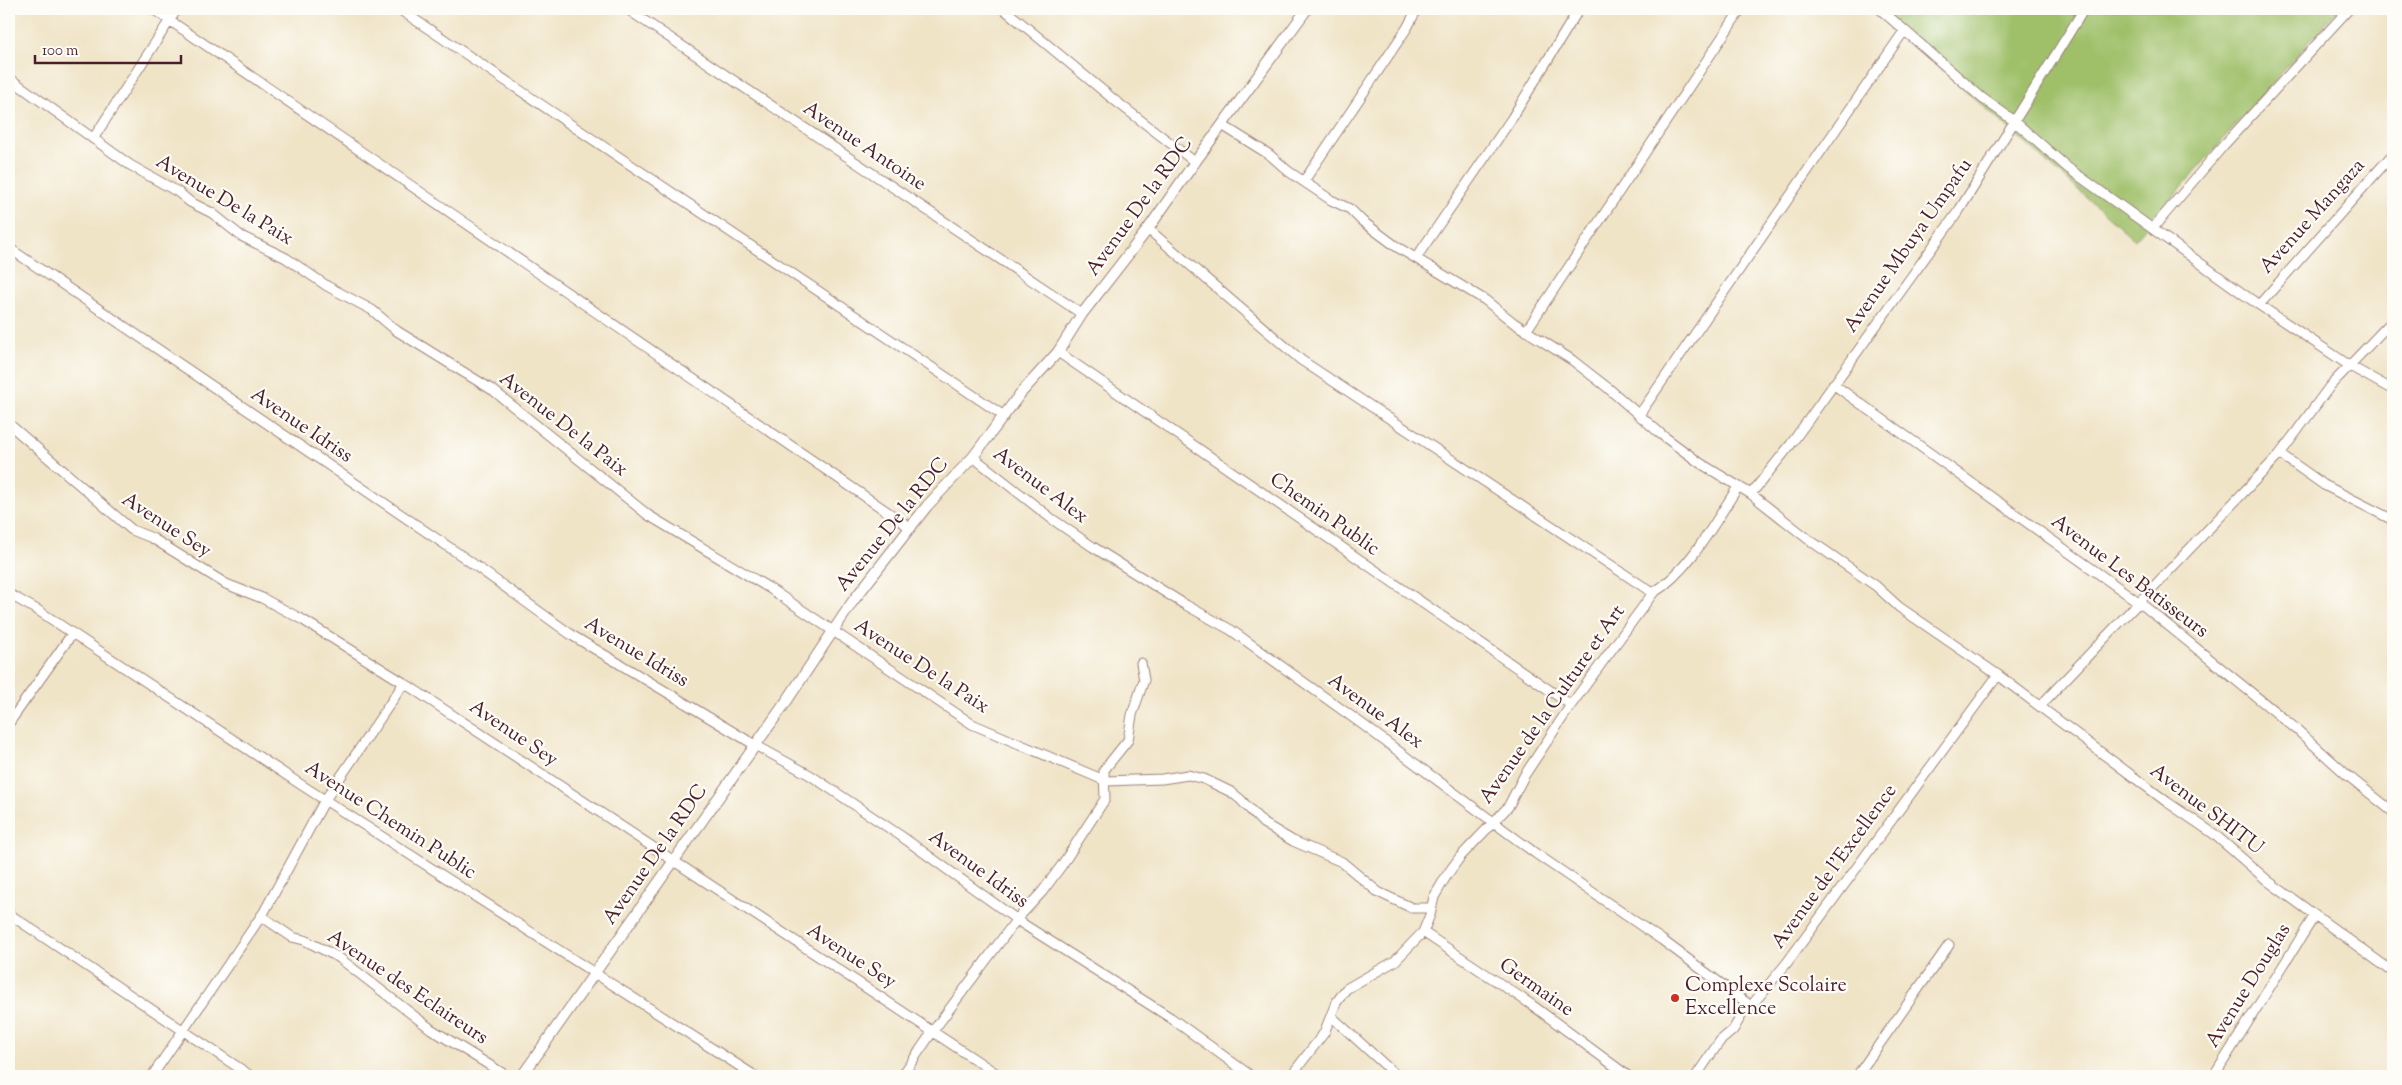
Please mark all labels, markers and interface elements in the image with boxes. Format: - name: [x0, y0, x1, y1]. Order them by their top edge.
- scale bar: [35, 32, 181, 64]
- text: 100 m: [42, 41, 79, 62]
- street label: Avenue Antoine: [796, 95, 932, 199]
- street label: Avenue De la RDC: [1080, 131, 1200, 283]
- street label: Avenue De la Paix: [149, 148, 299, 254]
- street label: Avenue Mbuya Umpafu: [1838, 152, 1981, 339]
- street label: Avenue Mangaza: [2253, 153, 2373, 281]
- street label: Avenue De la Paix: [492, 365, 634, 485]
- street label: Avenue Idriss: [244, 381, 358, 471]
- street label: Avenue Alex: [986, 440, 1094, 532]
- street label: Avenue De la RDC: [830, 451, 956, 599]
- street label: Chemin Public: [1263, 466, 1385, 564]
- street label: Avenue Sey: [115, 486, 217, 566]
- street label: Avenue Les Batisseurs: [2044, 508, 2214, 646]
- street label: Avenue de la Culture et Art: [1473, 599, 1633, 811]
- street label: Avenue Idriss: [578, 610, 694, 696]
- street label: Avenue De la Paix: [848, 612, 995, 722]
- street label: Avenue Alex: [1321, 667, 1429, 757]
- street label: Avenue Sey: [463, 693, 563, 775]
- street label: Avenue Chemin Public: [298, 754, 482, 888]
- street label: Avenue SHITU: [2143, 758, 2269, 862]
- street label: Avenue de l'Excellence: [1765, 778, 1905, 956]
- street label: Avenue De la RDC: [597, 779, 715, 931]
- street label: Avenue Idriss: [922, 824, 1034, 916]
- street label: Avenue Sey: [800, 917, 902, 997]
- street label: Avenue Douglas: [2199, 918, 2299, 1054]
- street label: Avenue des Eclaireurs: [321, 923, 493, 1053]
- street label: Germaine: [1493, 952, 1579, 1024]
- place label: Complexe Scolaire Excellence: [1685, 972, 1847, 1024]
- marker: Complexe Scolaire Excellence: [1669, 992, 1681, 1004]

